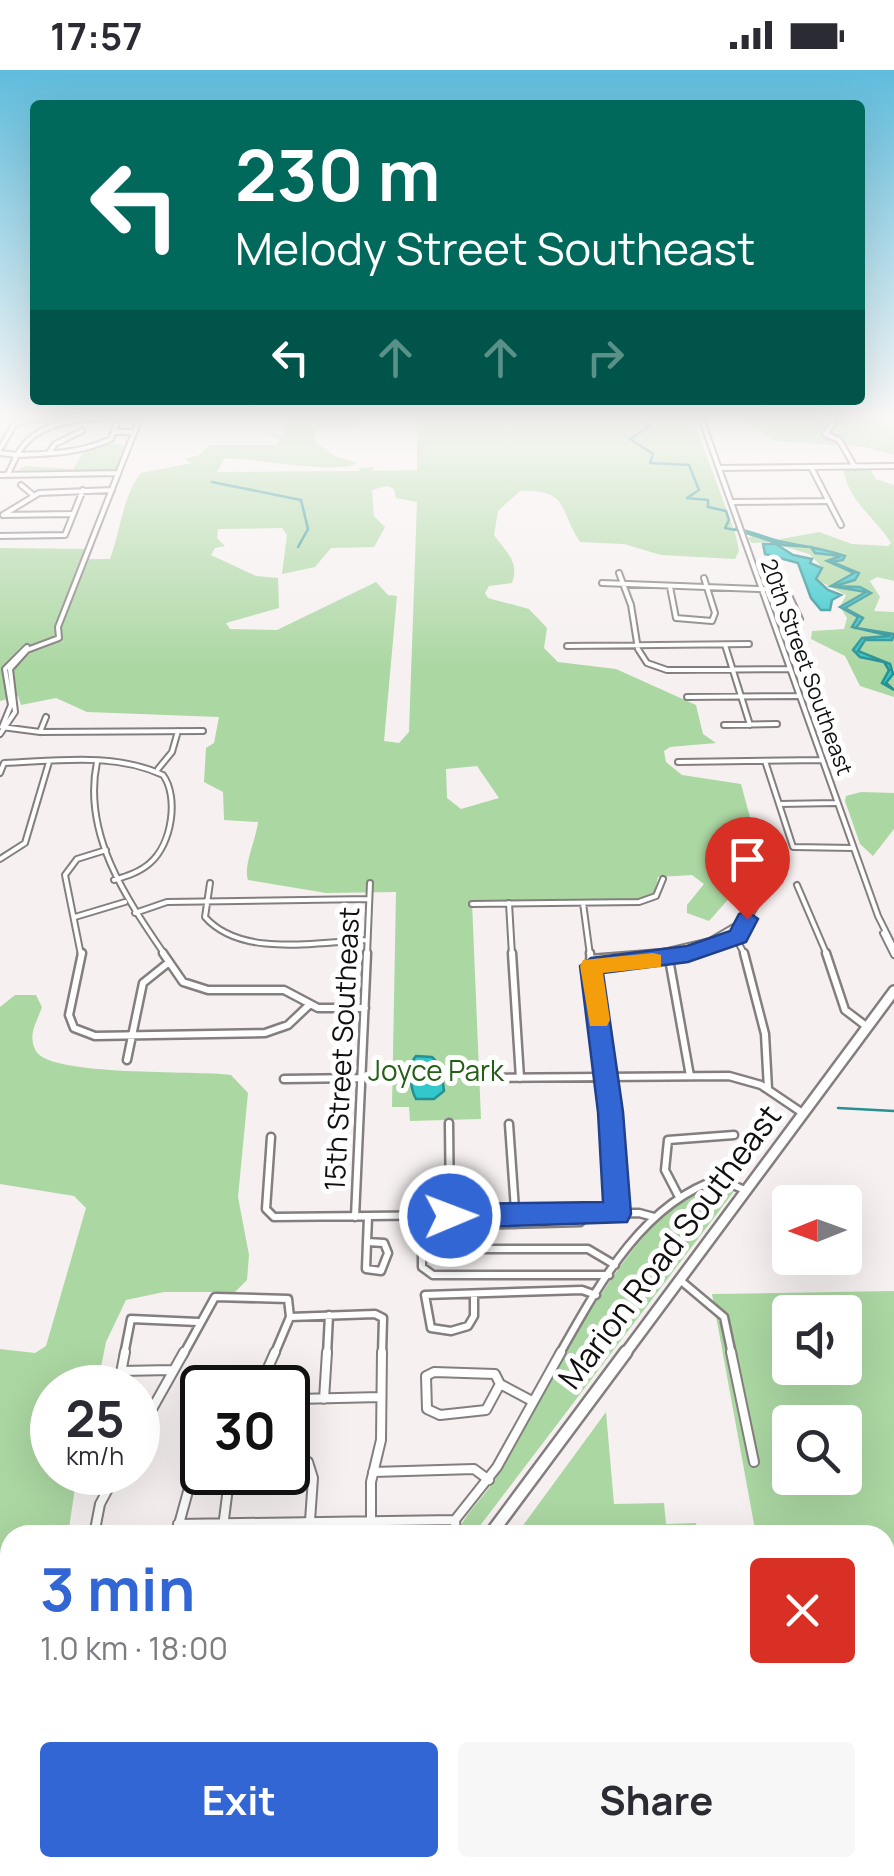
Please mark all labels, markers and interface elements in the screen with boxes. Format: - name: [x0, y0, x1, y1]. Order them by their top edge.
- text: 17:57: [50, 9, 142, 61]
- text: 230 m: [235, 126, 440, 222]
- icon: left: [70, 140, 200, 270]
- text: Melody Street Southeast: [235, 217, 755, 279]
- icon: left: [263, 330, 318, 385]
- icon: ahead: [368, 330, 423, 385]
- icon: ahead: [473, 330, 528, 385]
- icon: right: [578, 330, 633, 385]
- street label: 20th Street Southeast: [754, 555, 860, 779]
- pin: [705, 817, 790, 920]
- icon: arrive: [720, 832, 775, 887]
- street label: 15th Street Southeast: [315, 906, 367, 1192]
- park label: Joyce Park: [368, 1051, 505, 1089]
- street label: Marion Road Southeast: [548, 1095, 791, 1398]
- position arrow: [398, 1164, 502, 1268]
- north arrow: [772, 1185, 862, 1275]
- map controls: [772, 1185, 862, 1495]
- button: sound: [772, 1295, 862, 1385]
- speed limit sign: 30: [180, 1365, 310, 1495]
- text: 25: [65, 1384, 125, 1452]
- button: search: [772, 1405, 862, 1495]
- text: km/h: [66, 1438, 124, 1473]
- text: 3 min: [40, 1547, 195, 1629]
- button: close: [750, 1558, 855, 1663]
- text: 1.0 km · 18:00: [40, 1626, 228, 1670]
- button: Exit: [40, 1742, 438, 1857]
- button: Share: [458, 1742, 855, 1857]

